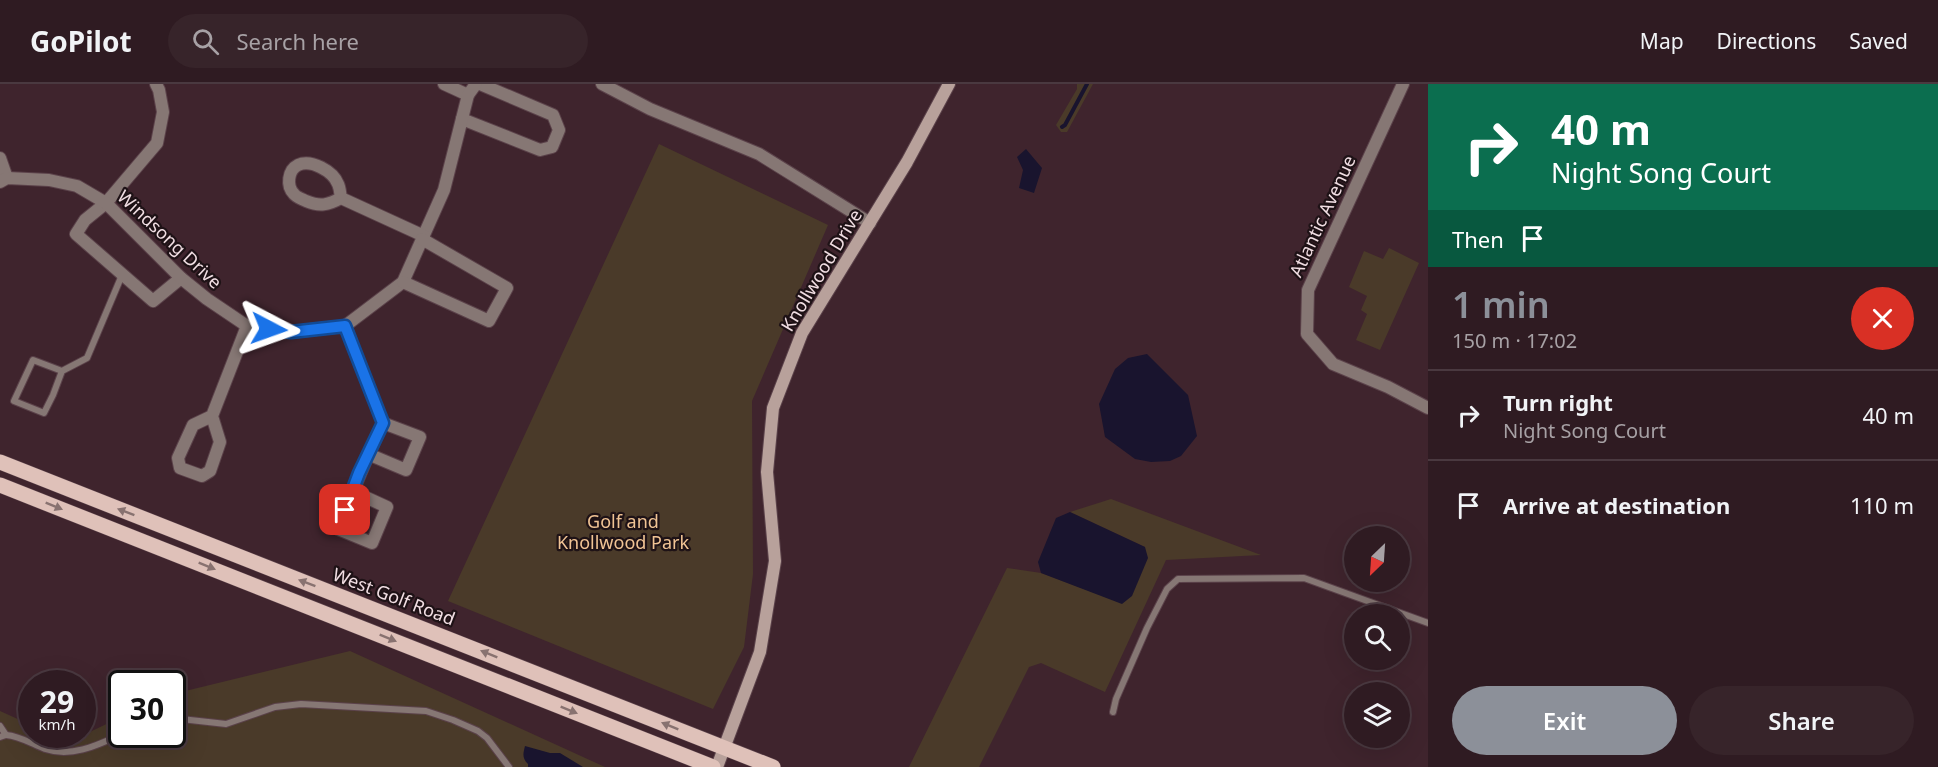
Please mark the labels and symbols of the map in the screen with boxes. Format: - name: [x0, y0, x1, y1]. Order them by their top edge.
- street label: Atlantic Avenue: [1283, 151, 1361, 281]
- street label: Windsong Drive: [113, 184, 227, 294]
- street label: Knollwood Drive: [775, 204, 867, 336]
- position arrow: [237, 297, 301, 361]
- pin: [319, 484, 370, 535]
- one-way arrow: [46, 501, 64, 511]
- one-way arrow: [116, 507, 134, 517]
- park label: Golf and Knollwood Park: [557, 509, 689, 554]
- north arrow: [1344, 526, 1410, 592]
- one-way arrow: [198, 562, 216, 572]
- street label: West Golf Road: [329, 562, 459, 630]
- one-way arrow: [298, 578, 316, 587]
- one-way arrow: [379, 634, 397, 643]
- one-way arrow: [479, 649, 497, 659]
- speed limit sign: 30: [108, 670, 186, 748]
- one-way arrow: [561, 705, 579, 715]
- one-way arrow: [661, 721, 679, 730]

